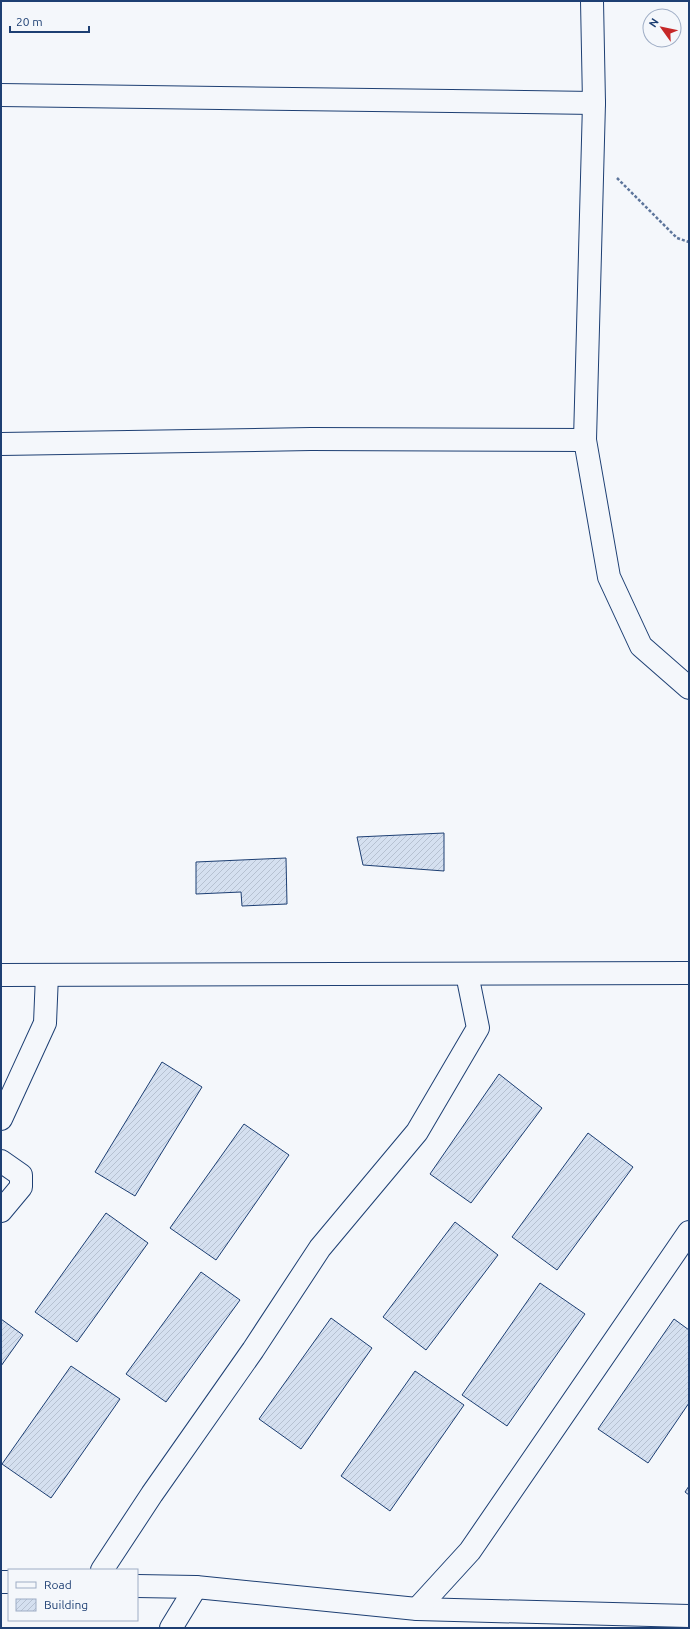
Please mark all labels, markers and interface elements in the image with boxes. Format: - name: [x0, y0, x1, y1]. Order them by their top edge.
- scale bar: [10, 8, 89, 34]
- north arrow: [642, 8, 682, 48]
- text: 20 m: [16, 15, 43, 28]
- text: N: [646, 16, 661, 29]
- legend: [8, 1569, 138, 1621]
- text: Road: [44, 1578, 72, 1591]
- text: Building: [44, 1598, 88, 1611]

